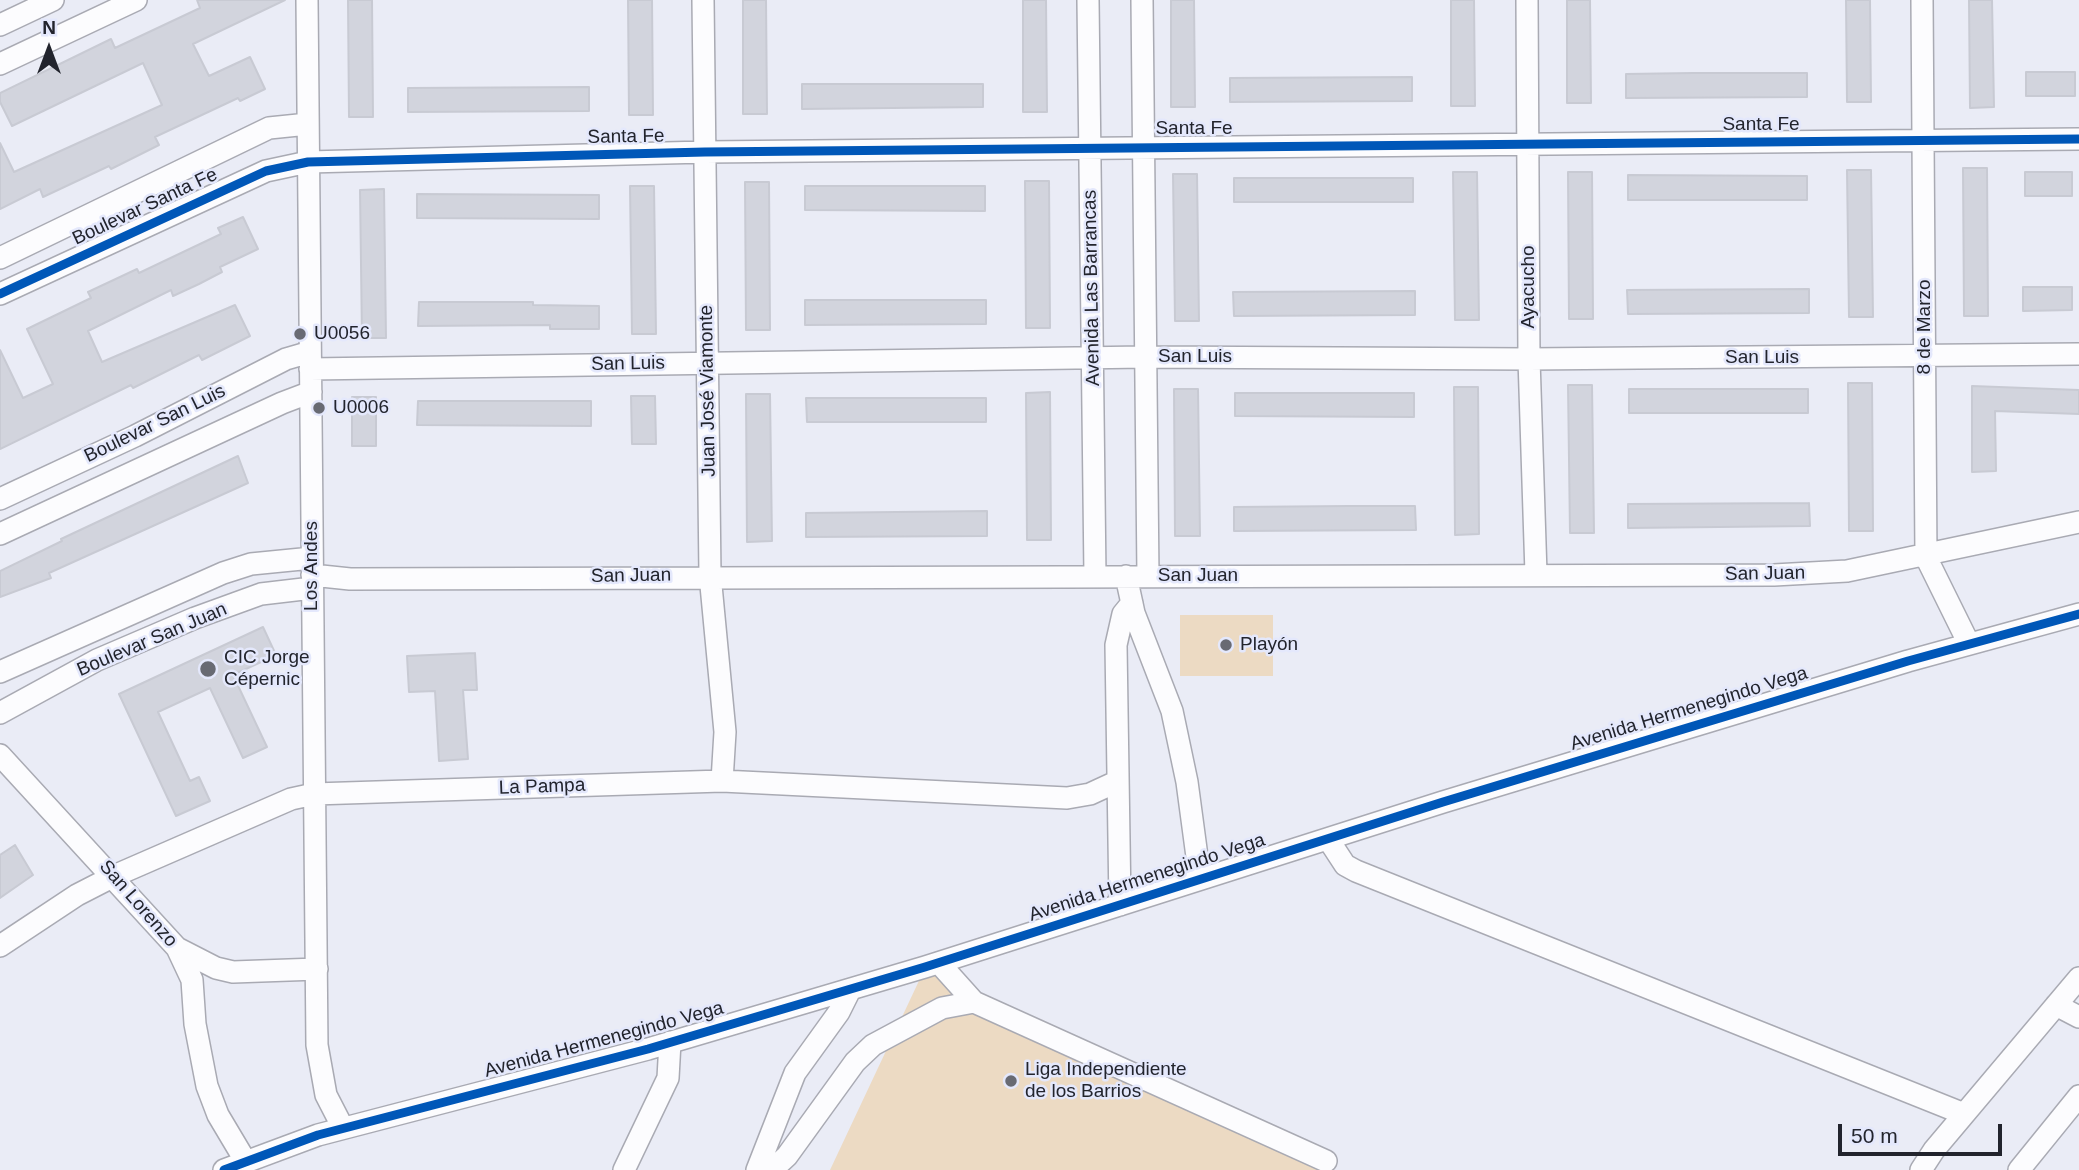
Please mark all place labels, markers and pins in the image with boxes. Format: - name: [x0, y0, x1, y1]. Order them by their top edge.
- place label: U0056: [314, 323, 370, 345]
- marker: U0056: [292, 326, 308, 342]
- place label: U0006: [333, 397, 389, 419]
- marker: U0006: [311, 400, 327, 416]
- place label: Playón: [1240, 634, 1298, 656]
- marker: Playón: [1218, 637, 1234, 653]
- place label: CIC Jorge Cépernic: [224, 647, 310, 691]
- marker: CIC Jorge Cépernic: [198, 659, 218, 679]
- place label: Liga Independiente de los Barrios: [1025, 1059, 1187, 1103]
- marker: Liga Independiente de los Barrios: [1003, 1073, 1019, 1089]

